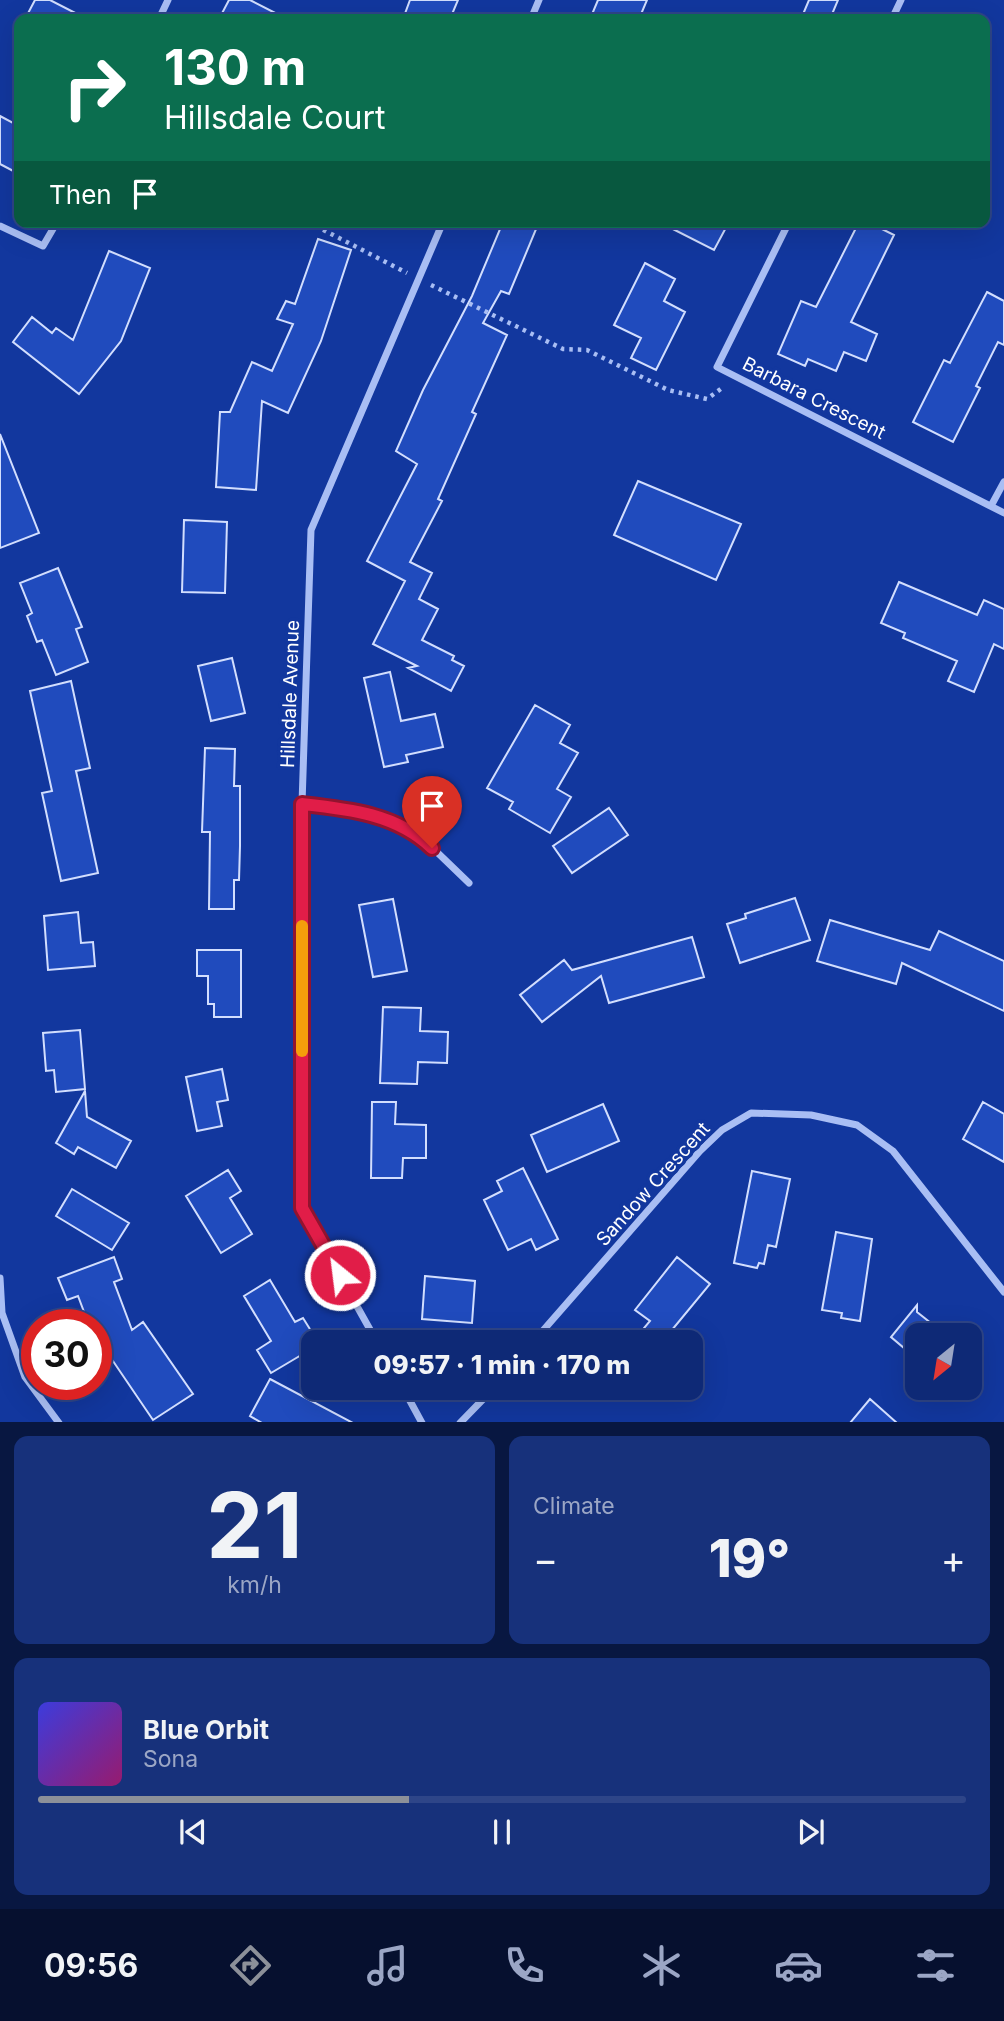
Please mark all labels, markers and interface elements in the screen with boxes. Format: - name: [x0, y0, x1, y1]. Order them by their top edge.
- text: 130 m: [164, 38, 306, 97]
- icon: right: [49, 42, 140, 133]
- text: Hillsdale Court: [164, 98, 385, 137]
- icon: arrive: [126, 175, 164, 213]
- text: Then: [49, 179, 112, 210]
- street label: Barbara Crescent: [739, 352, 889, 444]
- street label: Hillsdale Avenue: [276, 620, 304, 768]
- pin: [402, 776, 462, 848]
- icon: arrive: [413, 787, 451, 825]
- street label: Sandow Crescent: [591, 1117, 715, 1251]
- position arrow: [303, 1238, 377, 1312]
- speed limit sign: 30: [21, 1309, 112, 1400]
- north arrow: [905, 1323, 982, 1400]
- map controls: [905, 1323, 982, 1400]
- text: 09:57 · 1 min · 170 m: [374, 1349, 630, 1380]
- text: 21: [206, 1470, 303, 1580]
- text: Climate: [533, 1492, 615, 1520]
- text: 19°: [709, 1527, 790, 1590]
- text: −: [533, 1536, 558, 1582]
- text: +: [941, 1536, 966, 1582]
- text: km/h: [227, 1571, 282, 1599]
- text: Blue Orbit: [143, 1714, 269, 1745]
- text: Sona: [143, 1745, 198, 1773]
- icon: previous: [174, 1813, 212, 1851]
- icon: pause: [483, 1813, 521, 1851]
- icon: next: [792, 1813, 830, 1851]
- icon: directions: [226, 1941, 275, 1990]
- icon: music: [363, 1941, 412, 1990]
- icon: phone: [500, 1941, 549, 1990]
- icon: climate: [637, 1941, 686, 1990]
- icon: car: [774, 1941, 823, 1990]
- icon: filters: [911, 1941, 960, 1990]
- text: 09:56: [44, 1946, 138, 1985]

